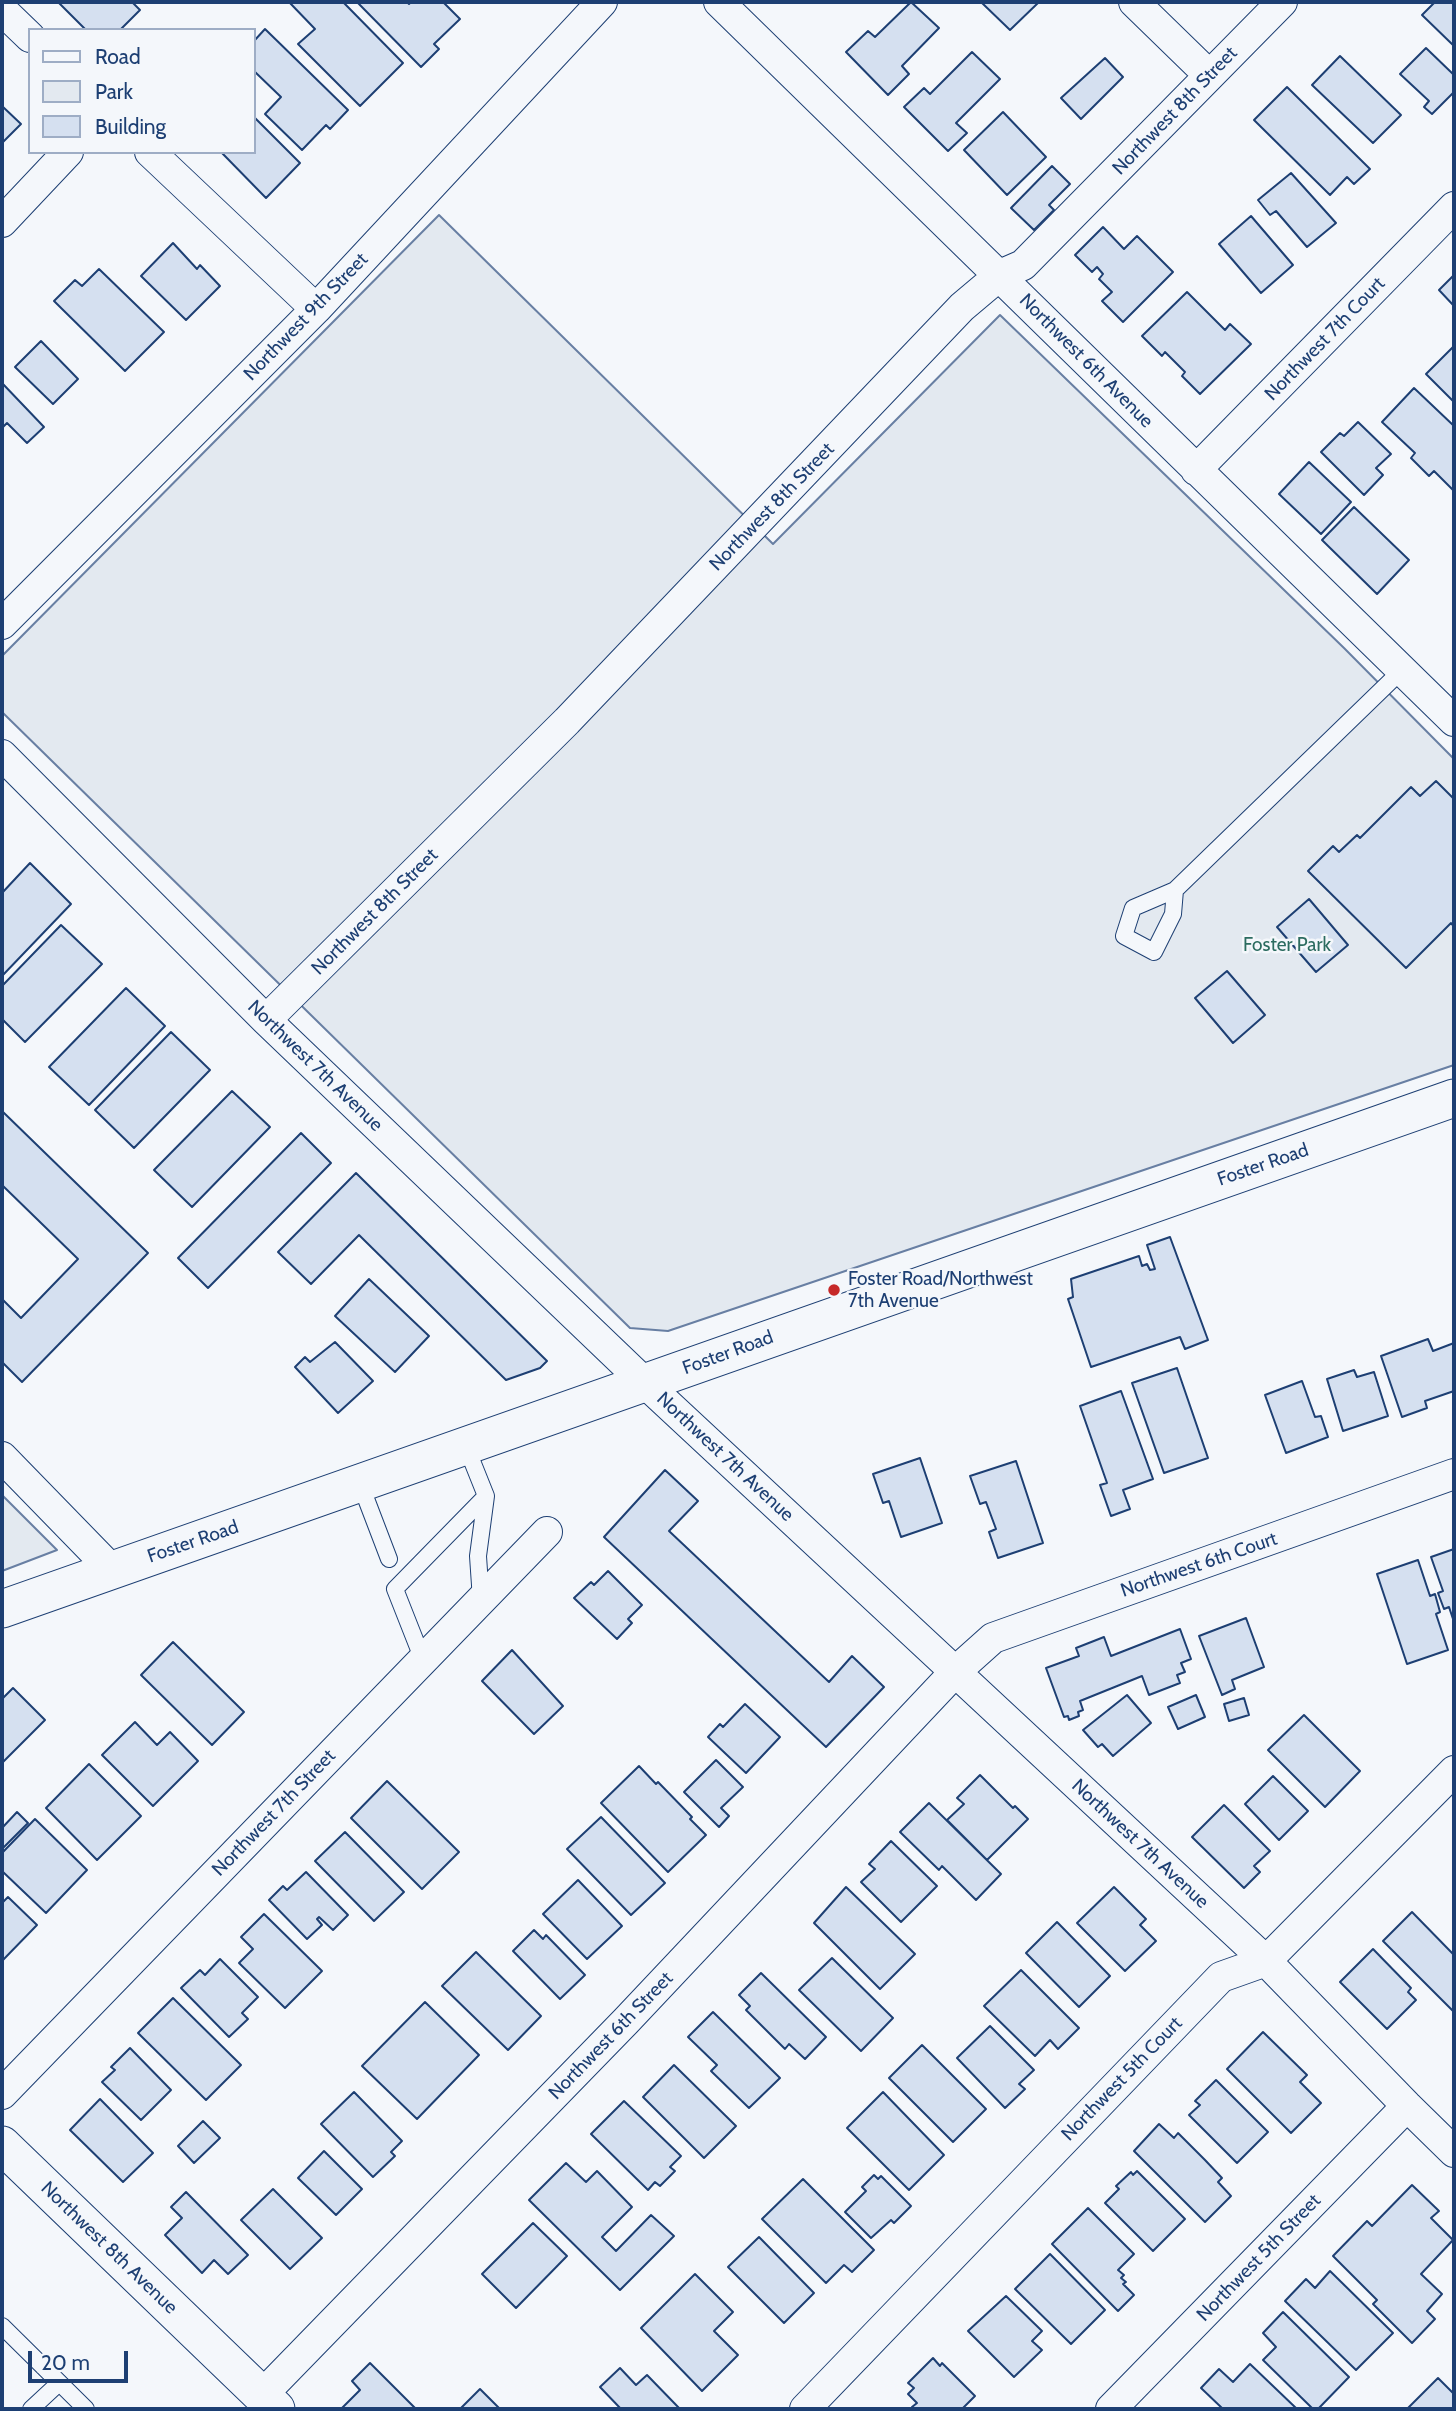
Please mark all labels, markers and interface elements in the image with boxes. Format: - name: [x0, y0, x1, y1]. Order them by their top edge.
- legend: [28, 28, 256, 154]
- street label: Northwest 8th Street: [1108, 42, 1242, 180]
- text: Road: [95, 44, 141, 69]
- text: Park: [95, 79, 133, 104]
- text: Building: [95, 114, 166, 139]
- street label: Northwest 9th Street: [239, 248, 373, 386]
- street label: Northwest 7th Court: [1260, 273, 1390, 405]
- street label: Northwest 6th Avenue: [1014, 289, 1158, 433]
- street label: Northwest 8th Street: [705, 438, 839, 576]
- street label: Northwest 8th Street: [307, 844, 443, 980]
- park label: Foster Park: [1243, 934, 1331, 956]
- street label: Northwest 7th Avenue: [243, 996, 387, 1136]
- street label: Foster Road: [1214, 1139, 1312, 1191]
- place label: Foster Road/Northwest 7th Avenue: [848, 1268, 1033, 1312]
- marker: Foster Road/Northwest 7th Avenue: [826, 1282, 842, 1298]
- street label: Foster Road: [679, 1326, 777, 1380]
- street label: Northwest 7th Avenue: [652, 1388, 798, 1526]
- street label: Foster Road: [144, 1516, 242, 1568]
- street label: Northwest 6th Court: [1118, 1528, 1280, 1602]
- street label: Northwest 7th Street: [208, 1745, 340, 1881]
- street label: Northwest 7th Avenue: [1067, 1775, 1213, 1913]
- street label: Northwest 6th Street: [544, 1967, 678, 2105]
- street label: Northwest 5th Court: [1057, 2012, 1187, 2146]
- street label: Northwest 8th Avenue: [36, 2177, 182, 2319]
- street label: Northwest 5th Street: [1192, 2190, 1326, 2326]
- scale bar: [32, 2338, 131, 2382]
- text: 20 m: [41, 2350, 90, 2375]

